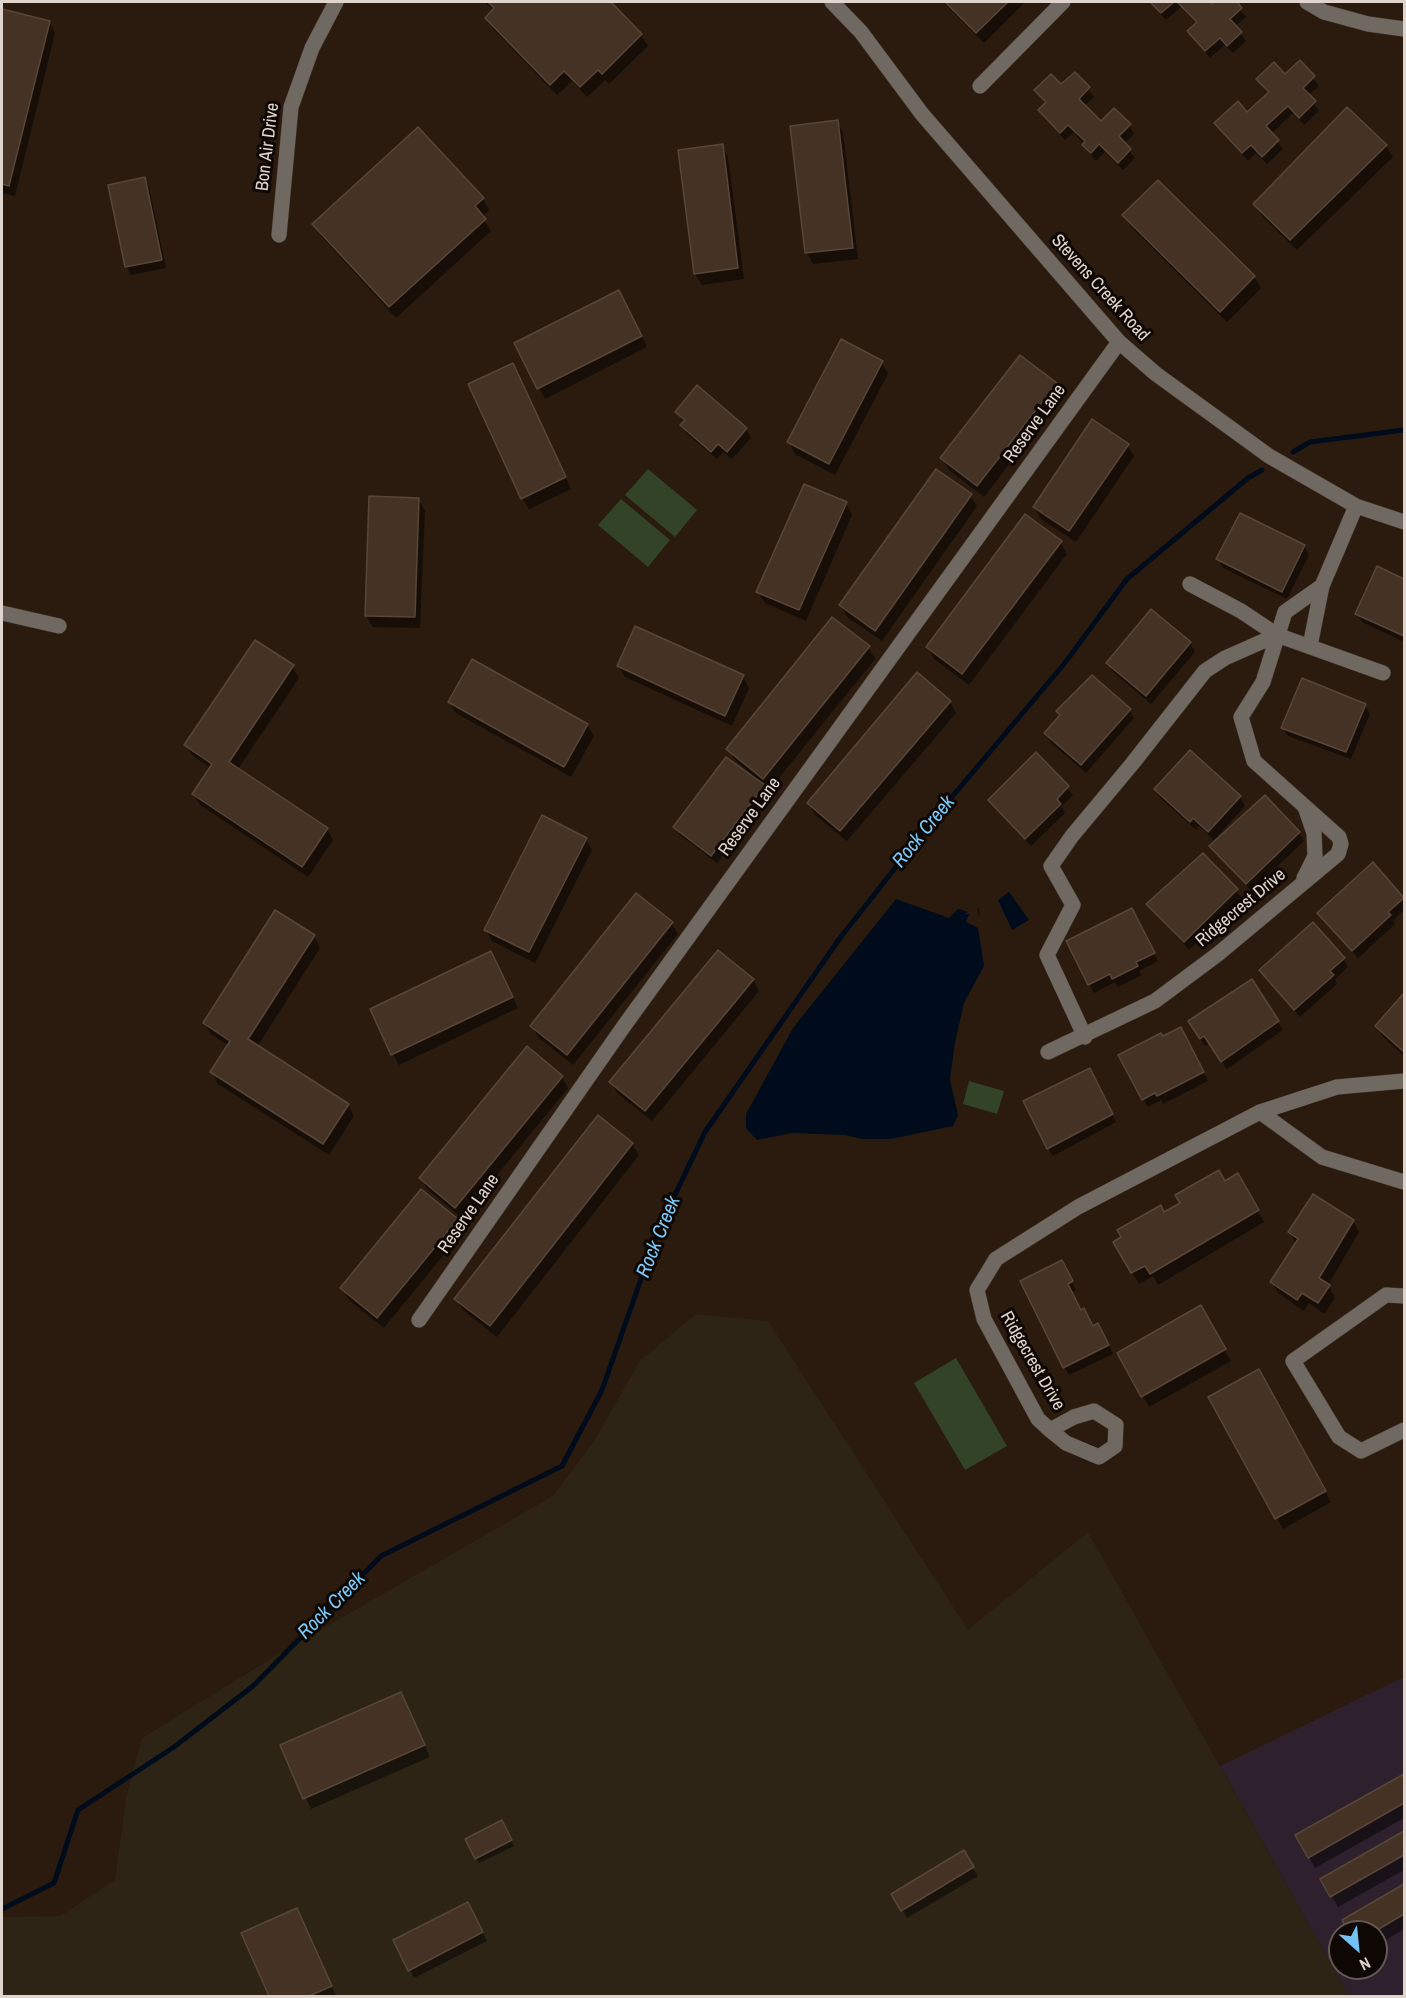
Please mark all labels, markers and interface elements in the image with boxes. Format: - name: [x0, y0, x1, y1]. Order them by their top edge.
- street label: Bon Air Drive: [252, 102, 284, 192]
- street label: Stevens Creek Road: [1046, 230, 1154, 346]
- street label: Reserve Lane: [999, 380, 1071, 468]
- street label: Reserve Lane: [714, 773, 786, 861]
- water label: Rock Creek: [888, 791, 960, 873]
- street label: Ridgecrest Drive: [1192, 864, 1290, 952]
- street label: Reserve Lane: [434, 1170, 504, 1258]
- water label: Rock Creek: [632, 1193, 686, 1281]
- street label: Ridgecrest Drive: [995, 1308, 1069, 1414]
- water label: Rock Creek: [293, 1567, 371, 1645]
- north arrow: [1328, 1920, 1388, 1980]
- text: N: [1356, 1952, 1374, 1976]

